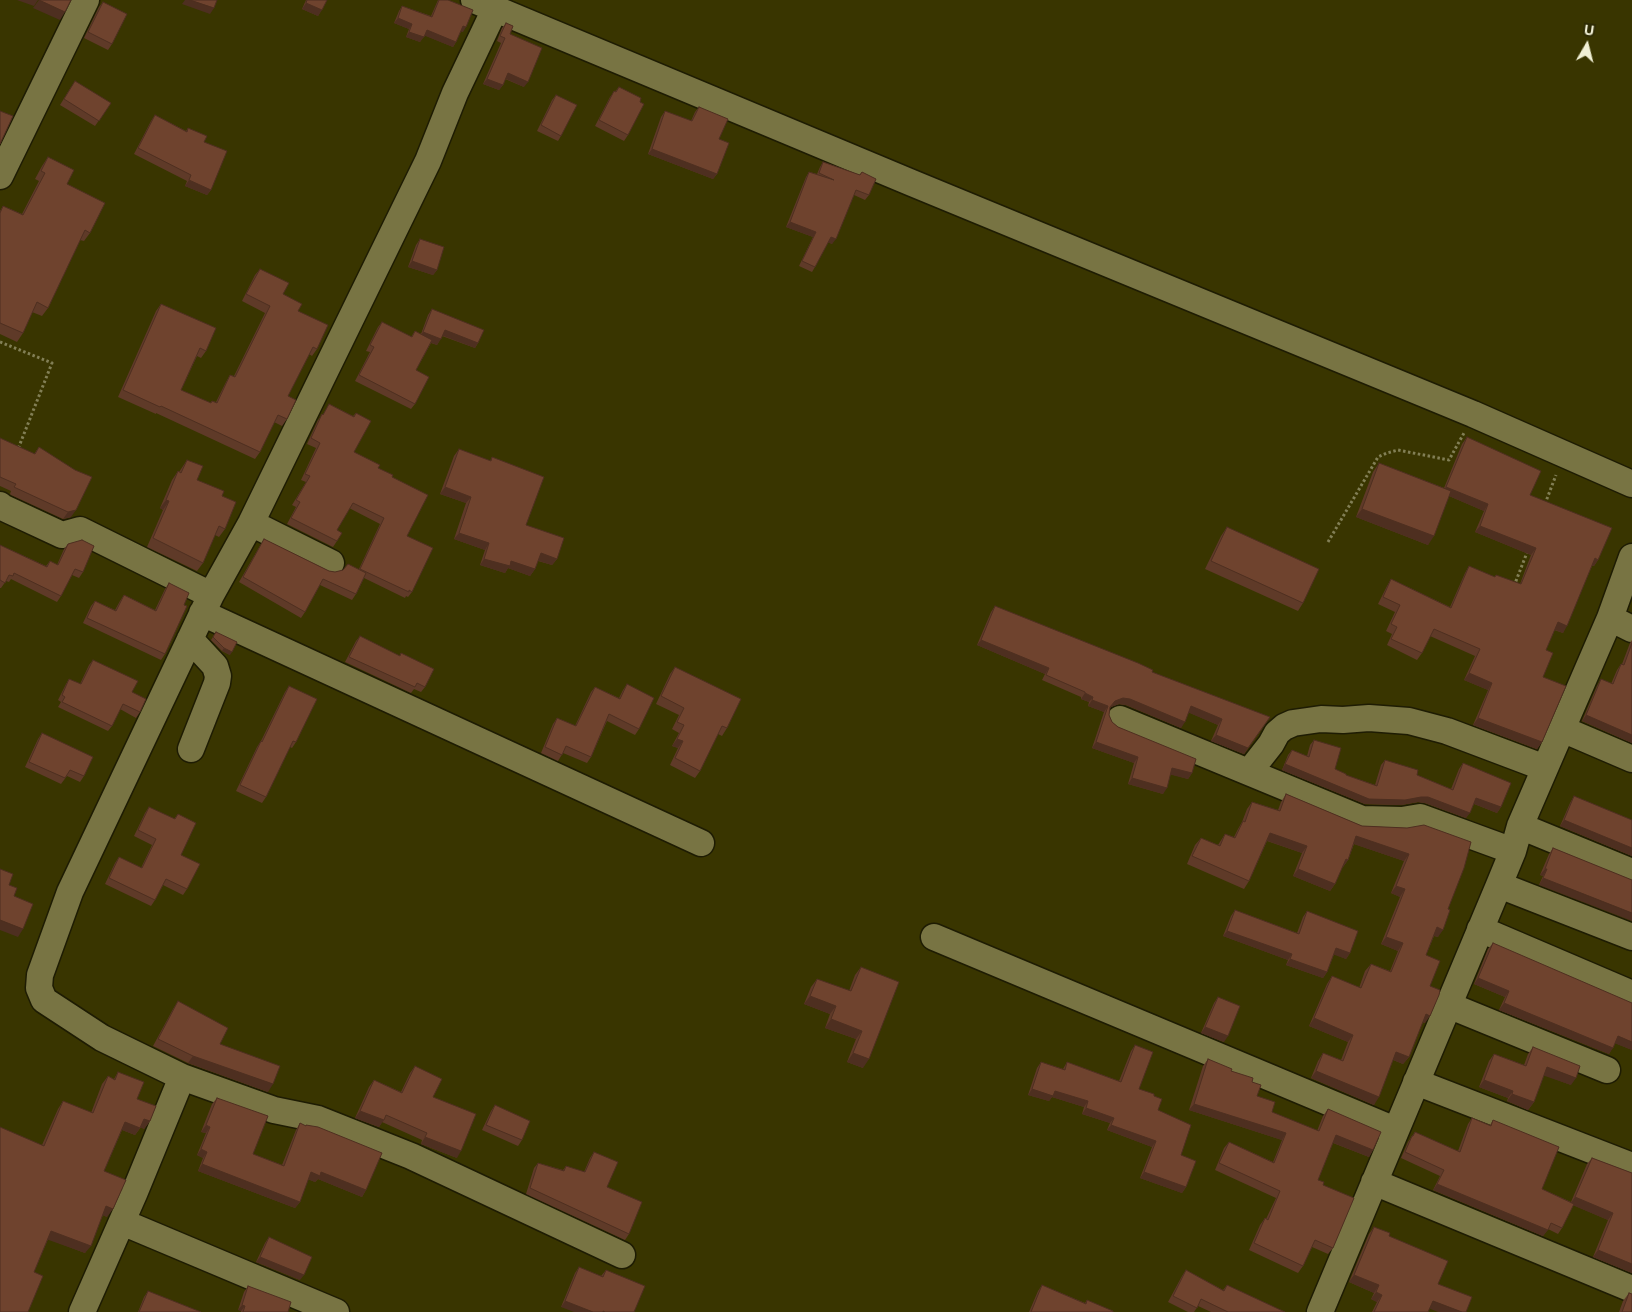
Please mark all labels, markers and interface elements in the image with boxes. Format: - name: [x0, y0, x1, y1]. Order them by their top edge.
- north arrow: [1562, 20, 1612, 70]
- text: U: [1583, 20, 1596, 40]

